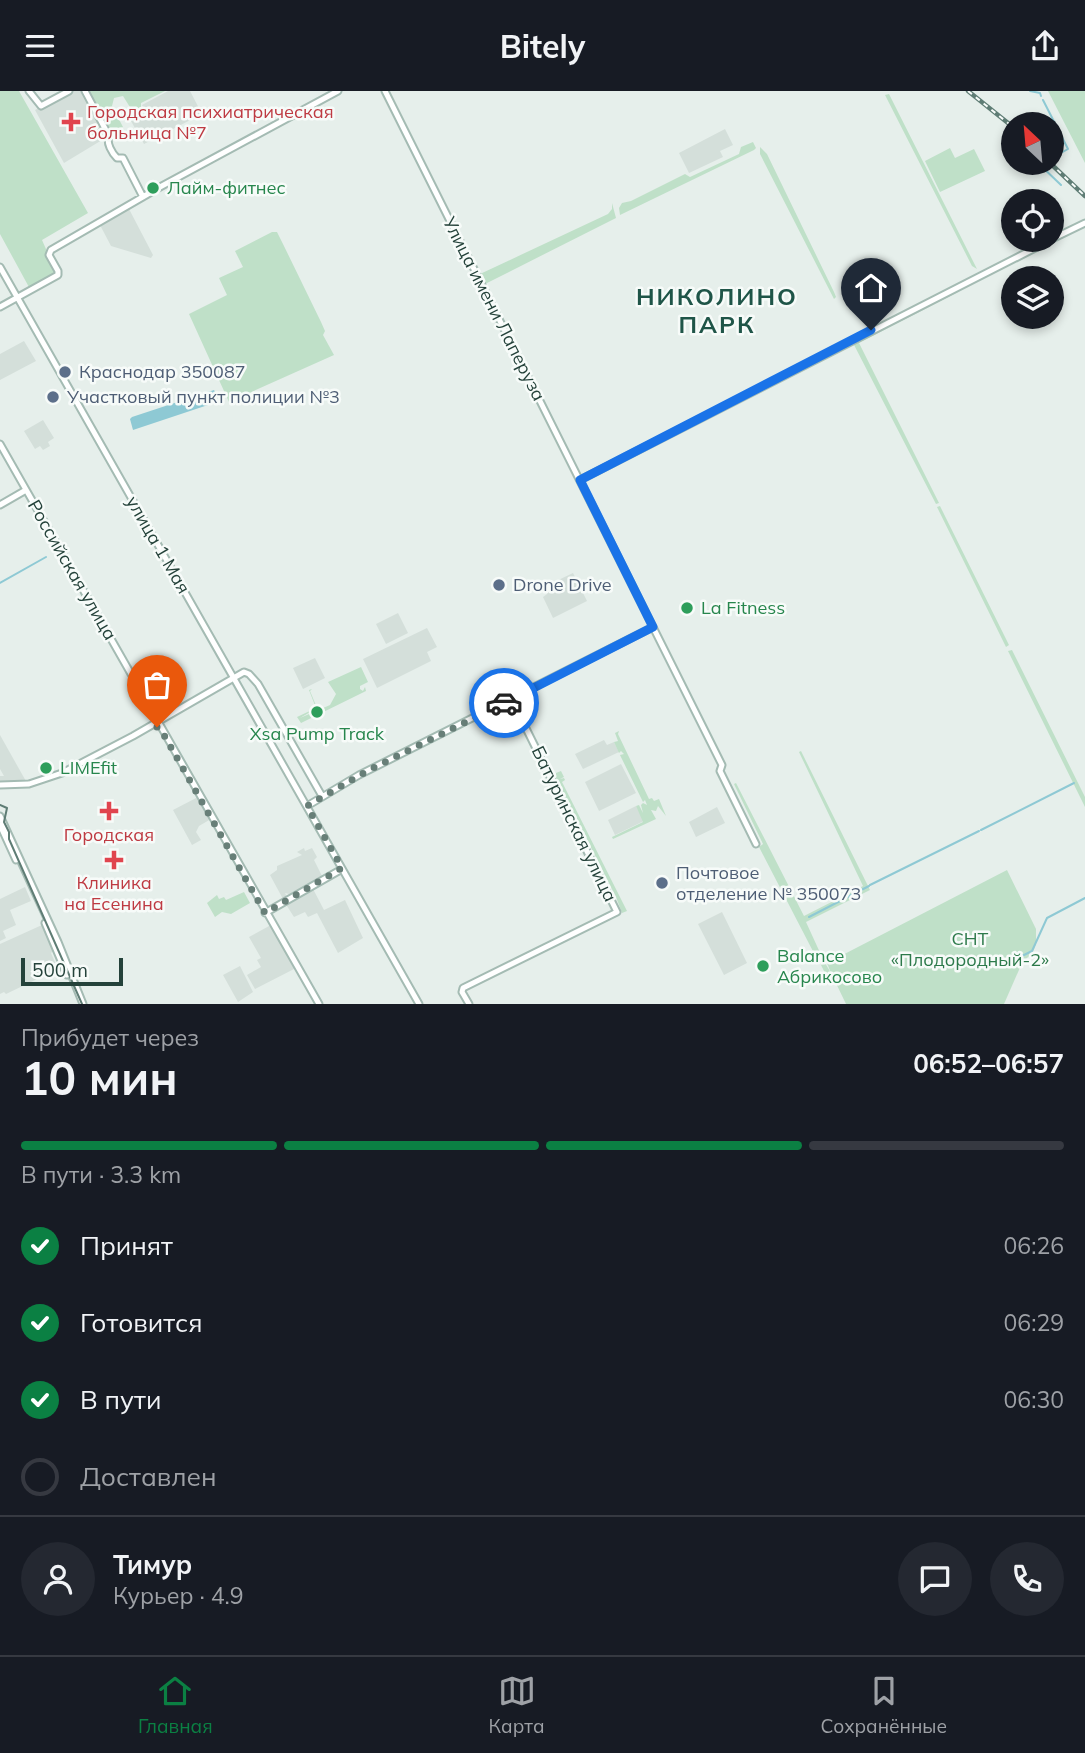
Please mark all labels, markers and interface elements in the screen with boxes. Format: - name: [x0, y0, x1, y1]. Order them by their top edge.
- text: Bitely: [500, 26, 585, 66]
- icon: menu: [21, 27, 59, 65]
- icon: share: [1026, 27, 1064, 65]
- place label: Городская психиатрическая больница №7: [87, 100, 334, 144]
- marker: Городская психиатрическая больница №7: [61, 112, 81, 132]
- north arrow: [1001, 112, 1064, 175]
- map controls: [1001, 112, 1064, 329]
- place label: Лайм-фитнес: [167, 176, 286, 199]
- marker: Лайм-фитнес: [145, 180, 161, 196]
- button: locate: [1001, 189, 1064, 252]
- street label: Улица имени Лаперуза: [438, 212, 551, 405]
- pin: [841, 258, 901, 330]
- button: layers: [1001, 266, 1064, 329]
- icon: home: [852, 269, 890, 307]
- district label: НИКОЛИНО ПАРК: [636, 281, 798, 339]
- place label: Краснодар 350087: [79, 360, 246, 383]
- marker: Краснодар 350087: [57, 364, 73, 380]
- place label: Участковый пункт полиции №3: [66, 385, 340, 408]
- marker: Участковый пункт полиции №3: [45, 389, 61, 405]
- street label: улица 1 Мая: [121, 492, 196, 598]
- street label: Российская улица: [23, 495, 122, 644]
- place label: Drone Drive: [513, 573, 612, 596]
- marker: Drone Drive: [491, 577, 507, 593]
- place label: La Fitness: [701, 596, 785, 619]
- marker: La Fitness: [679, 600, 695, 616]
- pin: [127, 655, 187, 727]
- icon: bag: [138, 666, 176, 704]
- courier: [469, 668, 539, 738]
- icon: car: [485, 684, 523, 722]
- marker: Xsa Pump Track: [309, 704, 325, 720]
- place label: Xsa Pump Track: [250, 722, 385, 745]
- street label: Батуринская улица: [527, 742, 622, 905]
- place label: LIMEfit: [60, 756, 117, 779]
- marker: LIMEfit: [38, 760, 54, 776]
- marker: Городская: [99, 801, 119, 821]
- place label: Городская: [64, 823, 154, 846]
- marker: Клиника на Есенина: [104, 850, 124, 870]
- place label: Почтовое отделение № 350073: [676, 861, 861, 905]
- place label: Клиника на Есенина: [64, 871, 164, 915]
- marker: Почтовое отделение № 350073: [654, 875, 670, 891]
- park label: СНТ «Плодородный-2»: [891, 927, 1049, 971]
- place label: Balance Абрикосово: [777, 944, 882, 988]
- scale bar: [21, 955, 122, 987]
- text: 500 m: [32, 958, 88, 982]
- marker: Balance Абрикосово: [755, 958, 771, 974]
- text: Прибудет через: [21, 1023, 199, 1052]
- text: 06:52–06:57: [913, 1047, 1064, 1080]
- text: 10 мин: [21, 1049, 178, 1107]
- text: В пути · 3.3 km: [21, 1160, 181, 1189]
- icon: check: [21, 1227, 59, 1265]
- text: Принят: [80, 1229, 173, 1262]
- text: 06:26: [1004, 1231, 1064, 1260]
- icon: check: [21, 1304, 59, 1342]
- text: Готовится: [80, 1306, 203, 1339]
- text: 06:29: [1004, 1308, 1064, 1337]
- icon: check: [21, 1381, 59, 1419]
- text: В пути: [80, 1383, 161, 1416]
- text: 06:30: [1004, 1385, 1064, 1414]
- text: Доставлен: [80, 1460, 217, 1493]
- button: person: [21, 1542, 95, 1616]
- button: chat: [898, 1542, 972, 1616]
- button: phone: [990, 1542, 1064, 1616]
- text: Тимур: [113, 1548, 192, 1581]
- text: Курьер · 4.9: [113, 1581, 244, 1610]
- tab: Главная: [138, 1672, 213, 1738]
- tab: Карта: [489, 1672, 545, 1738]
- tab: Сохранённые: [821, 1672, 947, 1738]

